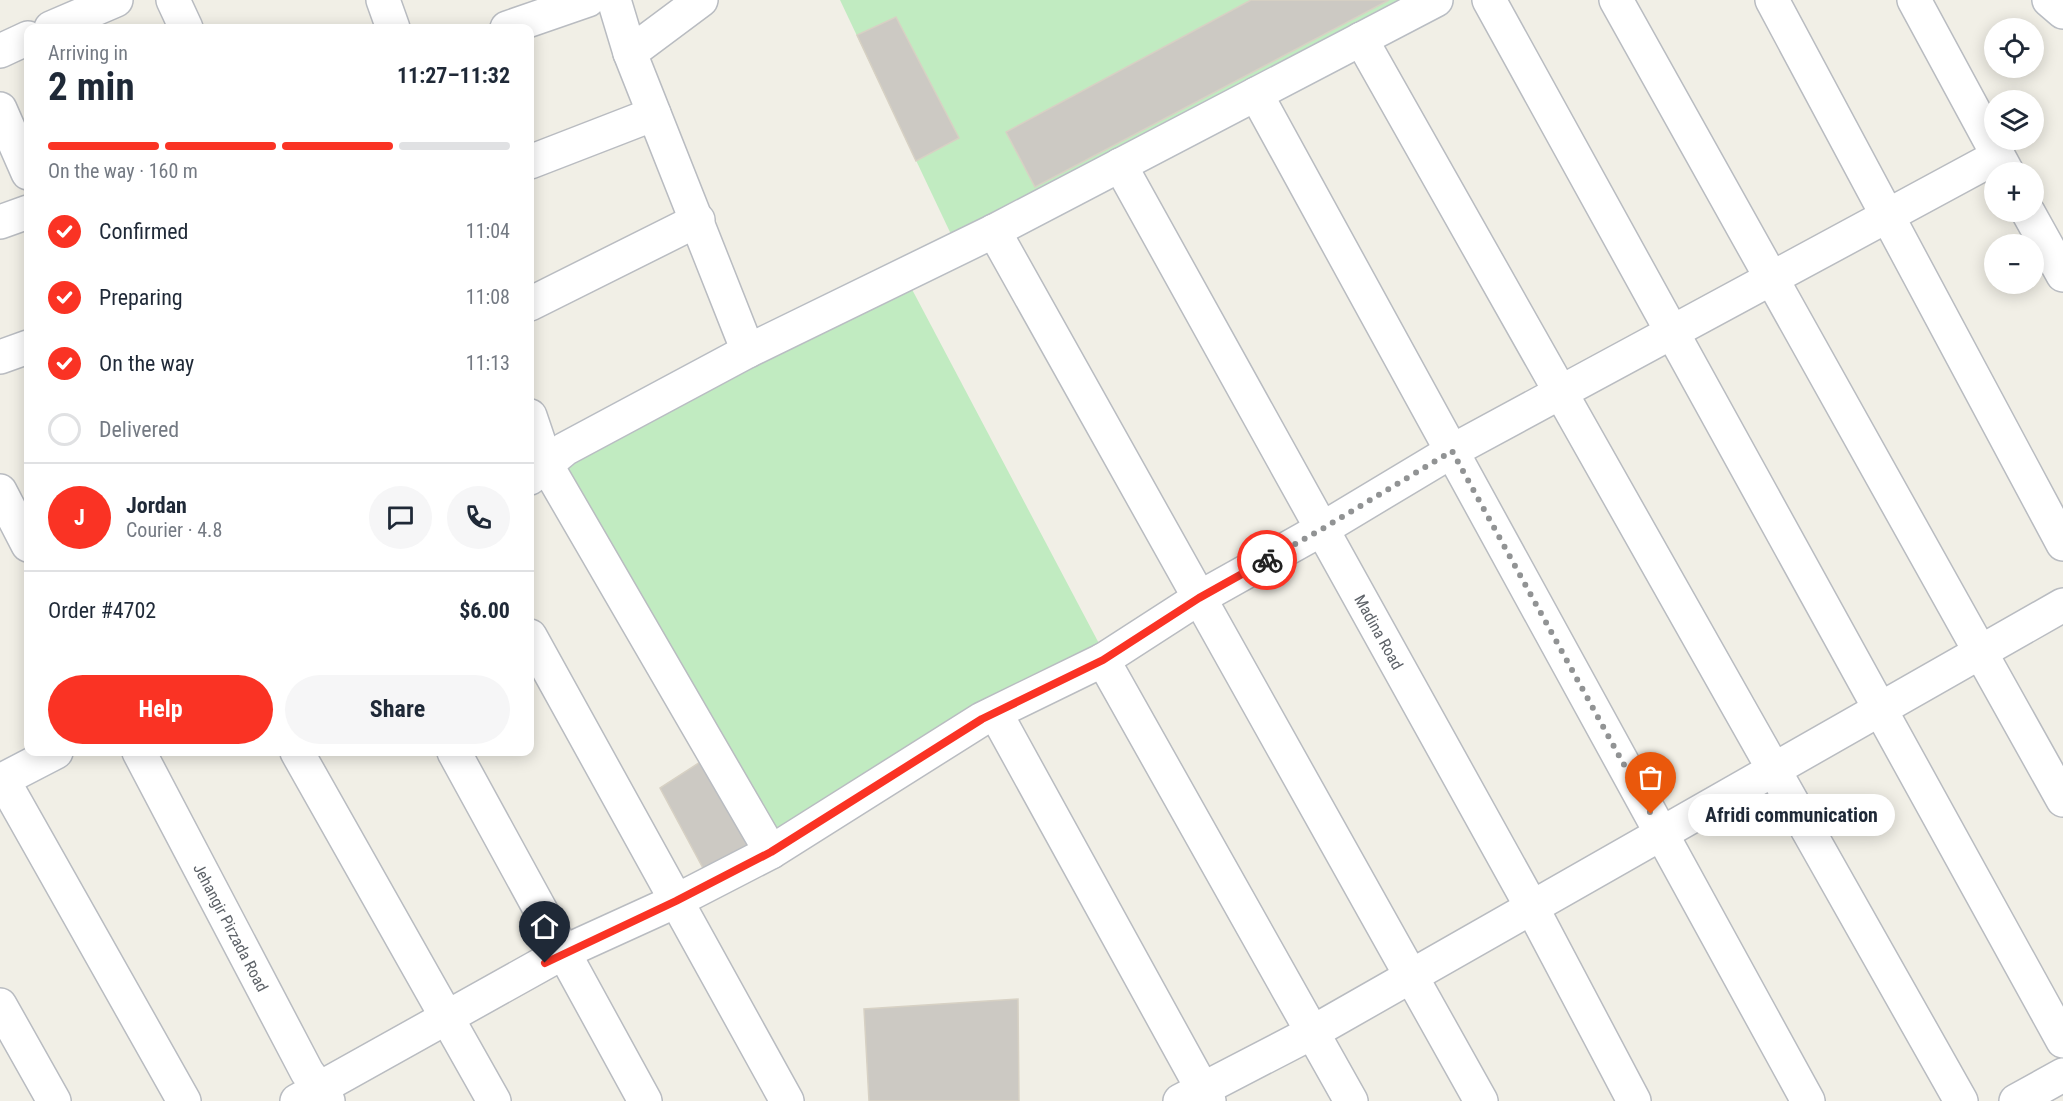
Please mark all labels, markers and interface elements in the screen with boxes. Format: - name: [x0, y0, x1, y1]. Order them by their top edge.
- map controls: [1984, 18, 2044, 294]
- button: locate: [1984, 18, 2044, 78]
- text: Arriving in: [48, 41, 128, 65]
- text: 11:27–11:32: [397, 63, 510, 88]
- text: 2 min: [48, 64, 135, 110]
- button: layers: [1984, 90, 2044, 150]
- text: On the way · 160 m: [48, 159, 198, 183]
- button: +: [1984, 162, 2044, 222]
- icon: check: [48, 215, 81, 248]
- text: Confirmed: [99, 219, 188, 244]
- text: 11:04: [466, 219, 510, 243]
- button: −: [1984, 234, 2044, 294]
- icon: check: [48, 281, 81, 314]
- text: Preparing: [99, 285, 183, 310]
- text: 11:08: [466, 285, 510, 309]
- icon: check: [48, 347, 81, 380]
- text: On the way: [99, 351, 194, 376]
- text: 11:13: [466, 351, 510, 375]
- text: Delivered: [99, 417, 179, 442]
- button: chat: [369, 486, 432, 549]
- button: phone: [447, 486, 510, 549]
- text: Jordan: [126, 493, 187, 518]
- text: J: [74, 505, 85, 530]
- text: Courier · 4.8: [126, 518, 222, 542]
- courier: [1237, 530, 1297, 590]
- icon: bike: [1251, 544, 1284, 577]
- street label: Madina Road: [1350, 591, 1407, 673]
- text: Order #4702: [48, 598, 156, 623]
- text: $6.00: [459, 598, 510, 623]
- button: Help: [48, 675, 273, 744]
- button: Share: [285, 675, 510, 744]
- pin: [1625, 752, 1676, 814]
- icon: bag: [1634, 761, 1667, 794]
- callout: Afridi communication: [1687, 793, 1894, 835]
- text: Afridi communication: [1705, 803, 1878, 827]
- street label: Jehangir Pirzada Road: [189, 860, 272, 995]
- pin: [519, 901, 570, 963]
- icon: home: [528, 910, 561, 943]

